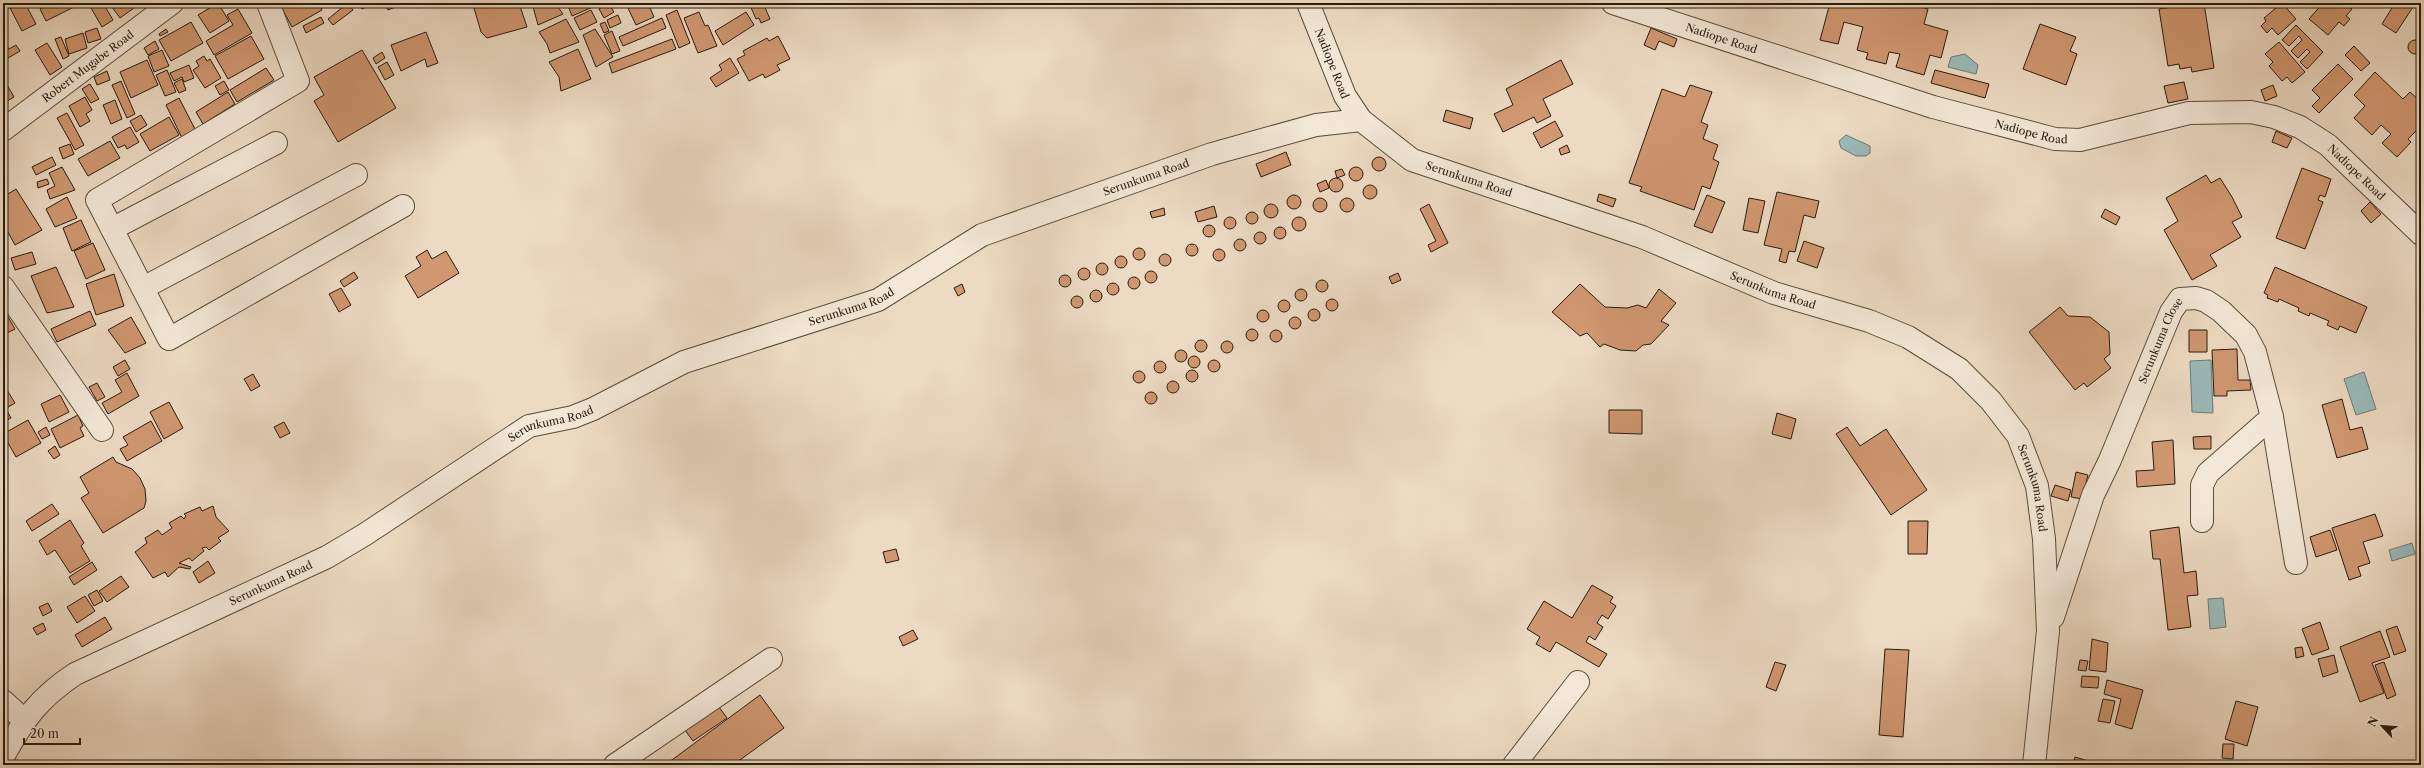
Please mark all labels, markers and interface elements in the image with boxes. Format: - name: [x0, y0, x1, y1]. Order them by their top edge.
- street label: Nadiope Road: [1684, 20, 1759, 57]
- street label: Nadiope Road: [1312, 26, 1352, 101]
- street label: Robert Mugabe Road: [39, 27, 137, 105]
- street label: Nadiope Road: [1993, 117, 2068, 147]
- street label: Nadiope Road: [2325, 141, 2388, 203]
- street label: Serunkuma Road: [1101, 156, 1191, 199]
- street label: Serunkuma Road: [1424, 158, 1514, 200]
- street label: Serunkuma Road: [1728, 268, 1818, 312]
- street label: Serunkuma Road: [807, 284, 897, 329]
- street label: Serunkuma Close: [2135, 295, 2186, 386]
- street label: Serunkuma Road: [505, 402, 596, 445]
- street label: Serunkuma Road: [2015, 442, 2050, 533]
- street label: Serunkuma Road: [227, 558, 315, 608]
- north arrow: [2362, 706, 2402, 746]
- text: N: [2365, 714, 2382, 729]
- scale bar: [24, 720, 80, 746]
- text: 20 m: [30, 726, 59, 741]

